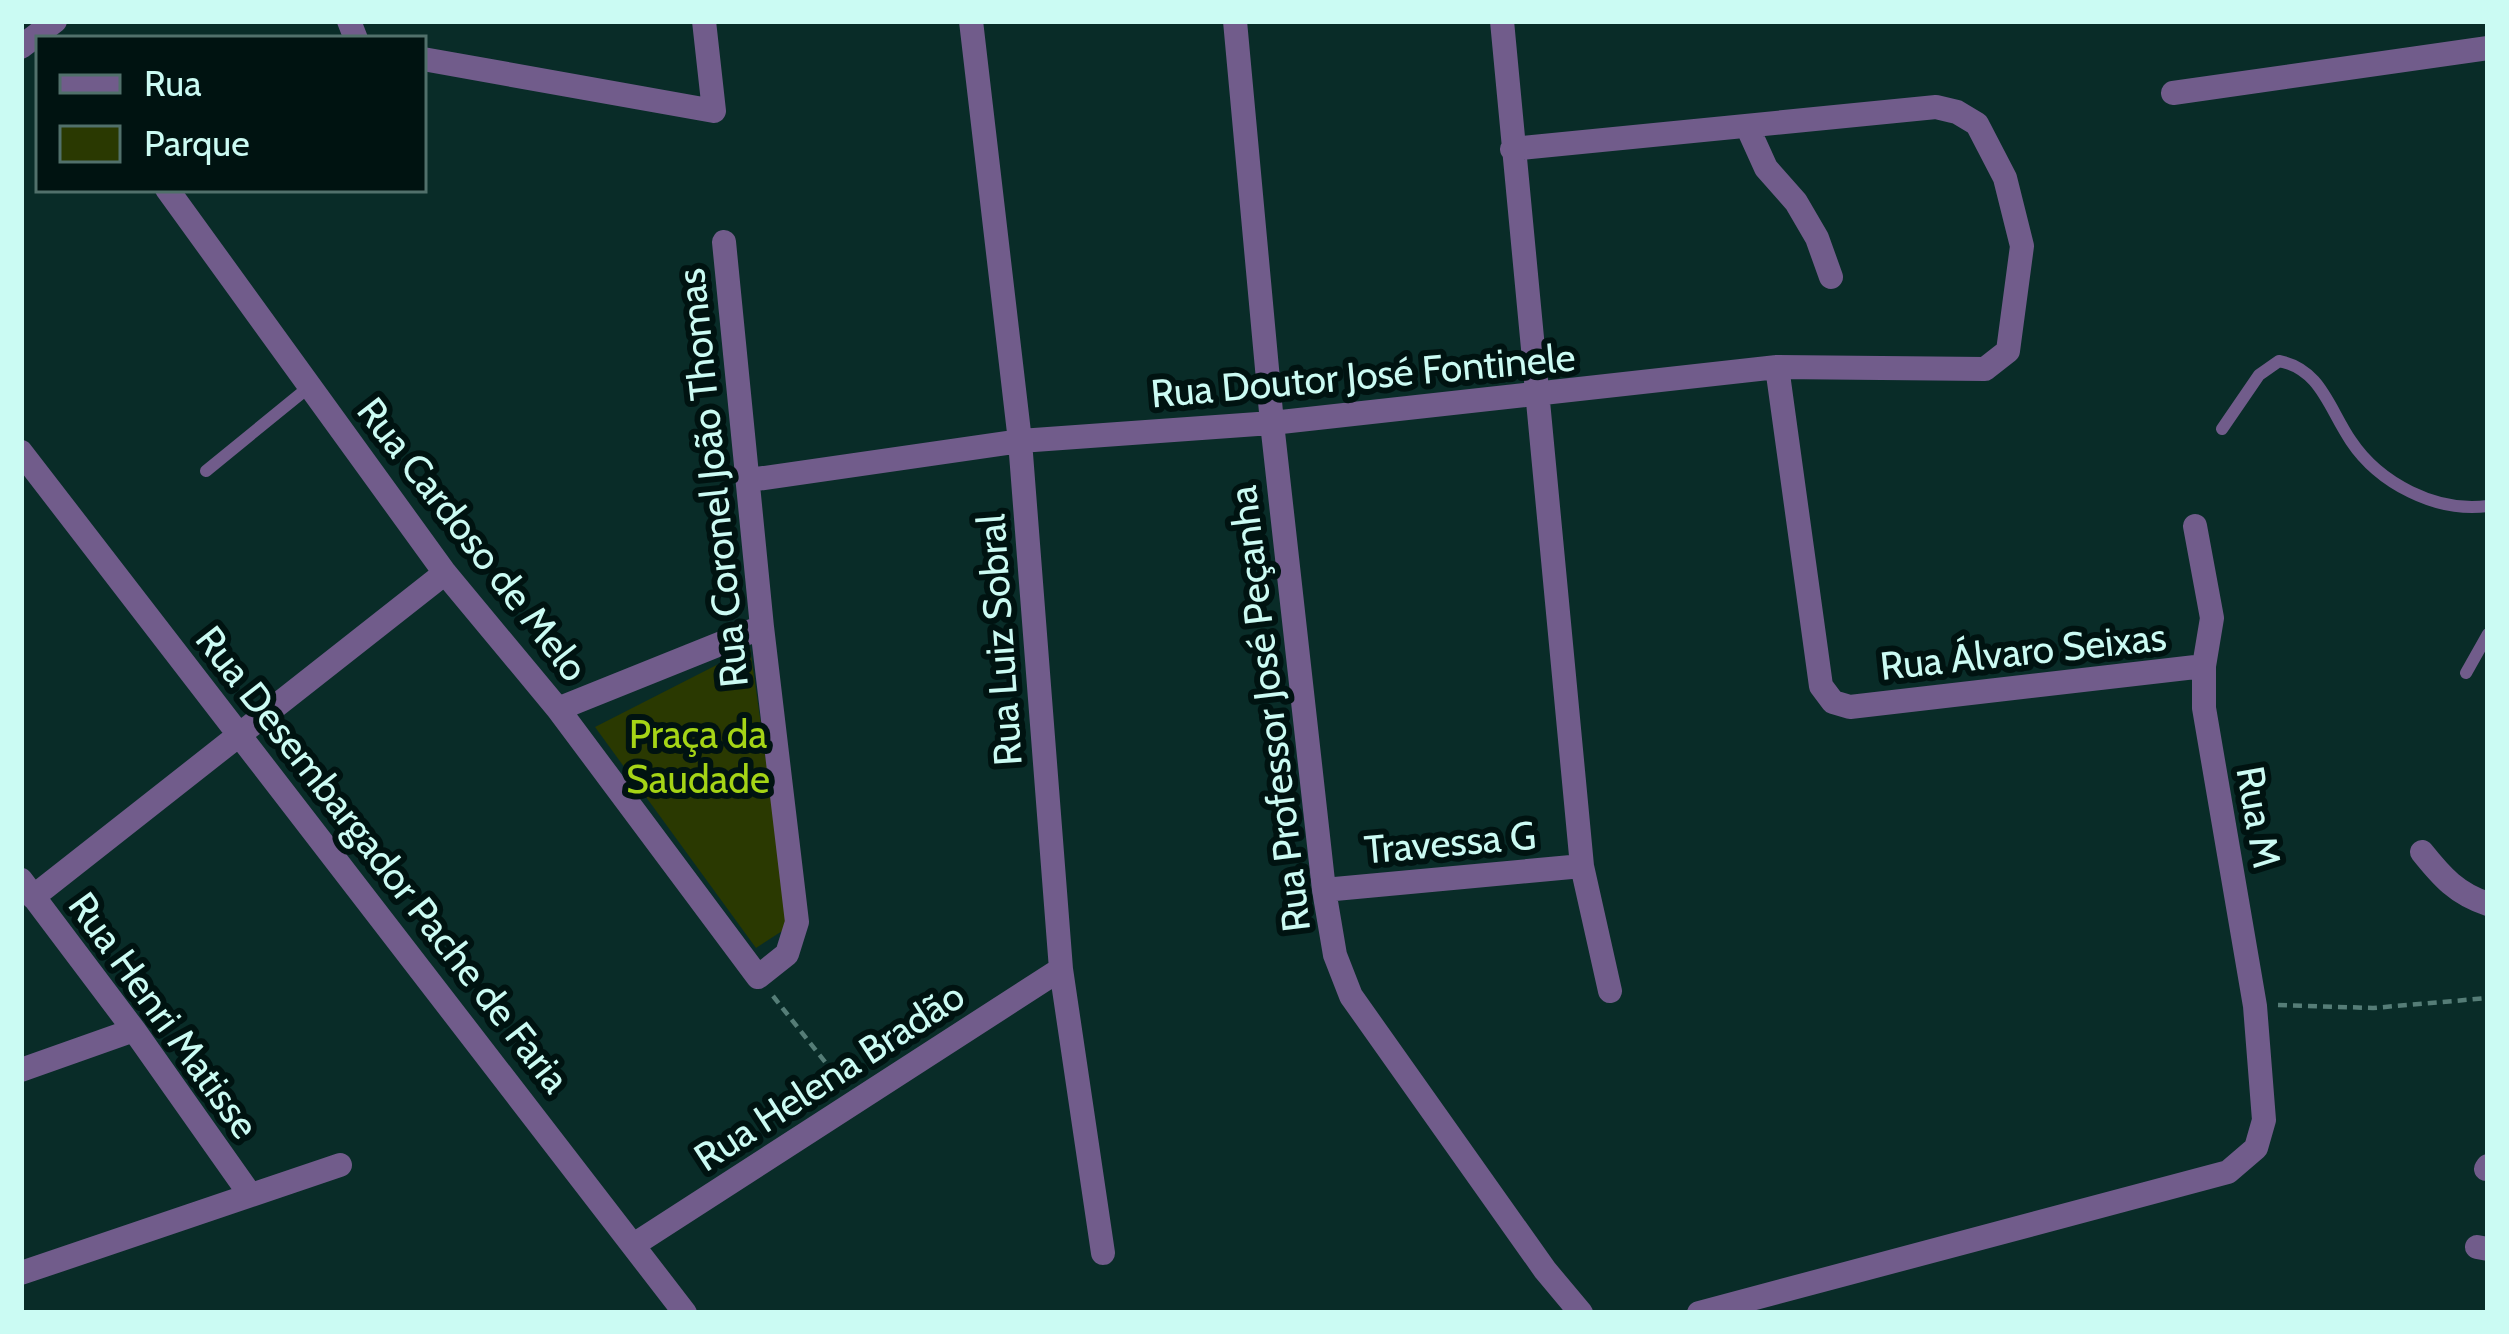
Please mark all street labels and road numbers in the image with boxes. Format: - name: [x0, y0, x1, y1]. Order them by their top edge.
- street label: Rua Coronel João Thomas: [666, 266, 758, 690]
- street label: Rua Doutor José Fontinele: [1149, 333, 1577, 417]
- street label: Rua Cardoso de Melo: [347, 387, 599, 691]
- street label: Rua Professor José Peçanha: [1218, 483, 1320, 935]
- street label: Rua Luiz Sobral: [966, 513, 1032, 767]
- street label: Rua Álvaro Seixas: [1877, 612, 2169, 690]
- street label: Rua Desembargador Pache de Faria: [186, 616, 580, 1102]
- street label: Rua M: [2226, 762, 2292, 872]
- street label: Travessa G: [1362, 811, 1538, 873]
- street label: Rua Henri Matisse: [59, 883, 269, 1147]
- street label: Rua Helena Bradão: [685, 971, 973, 1181]

